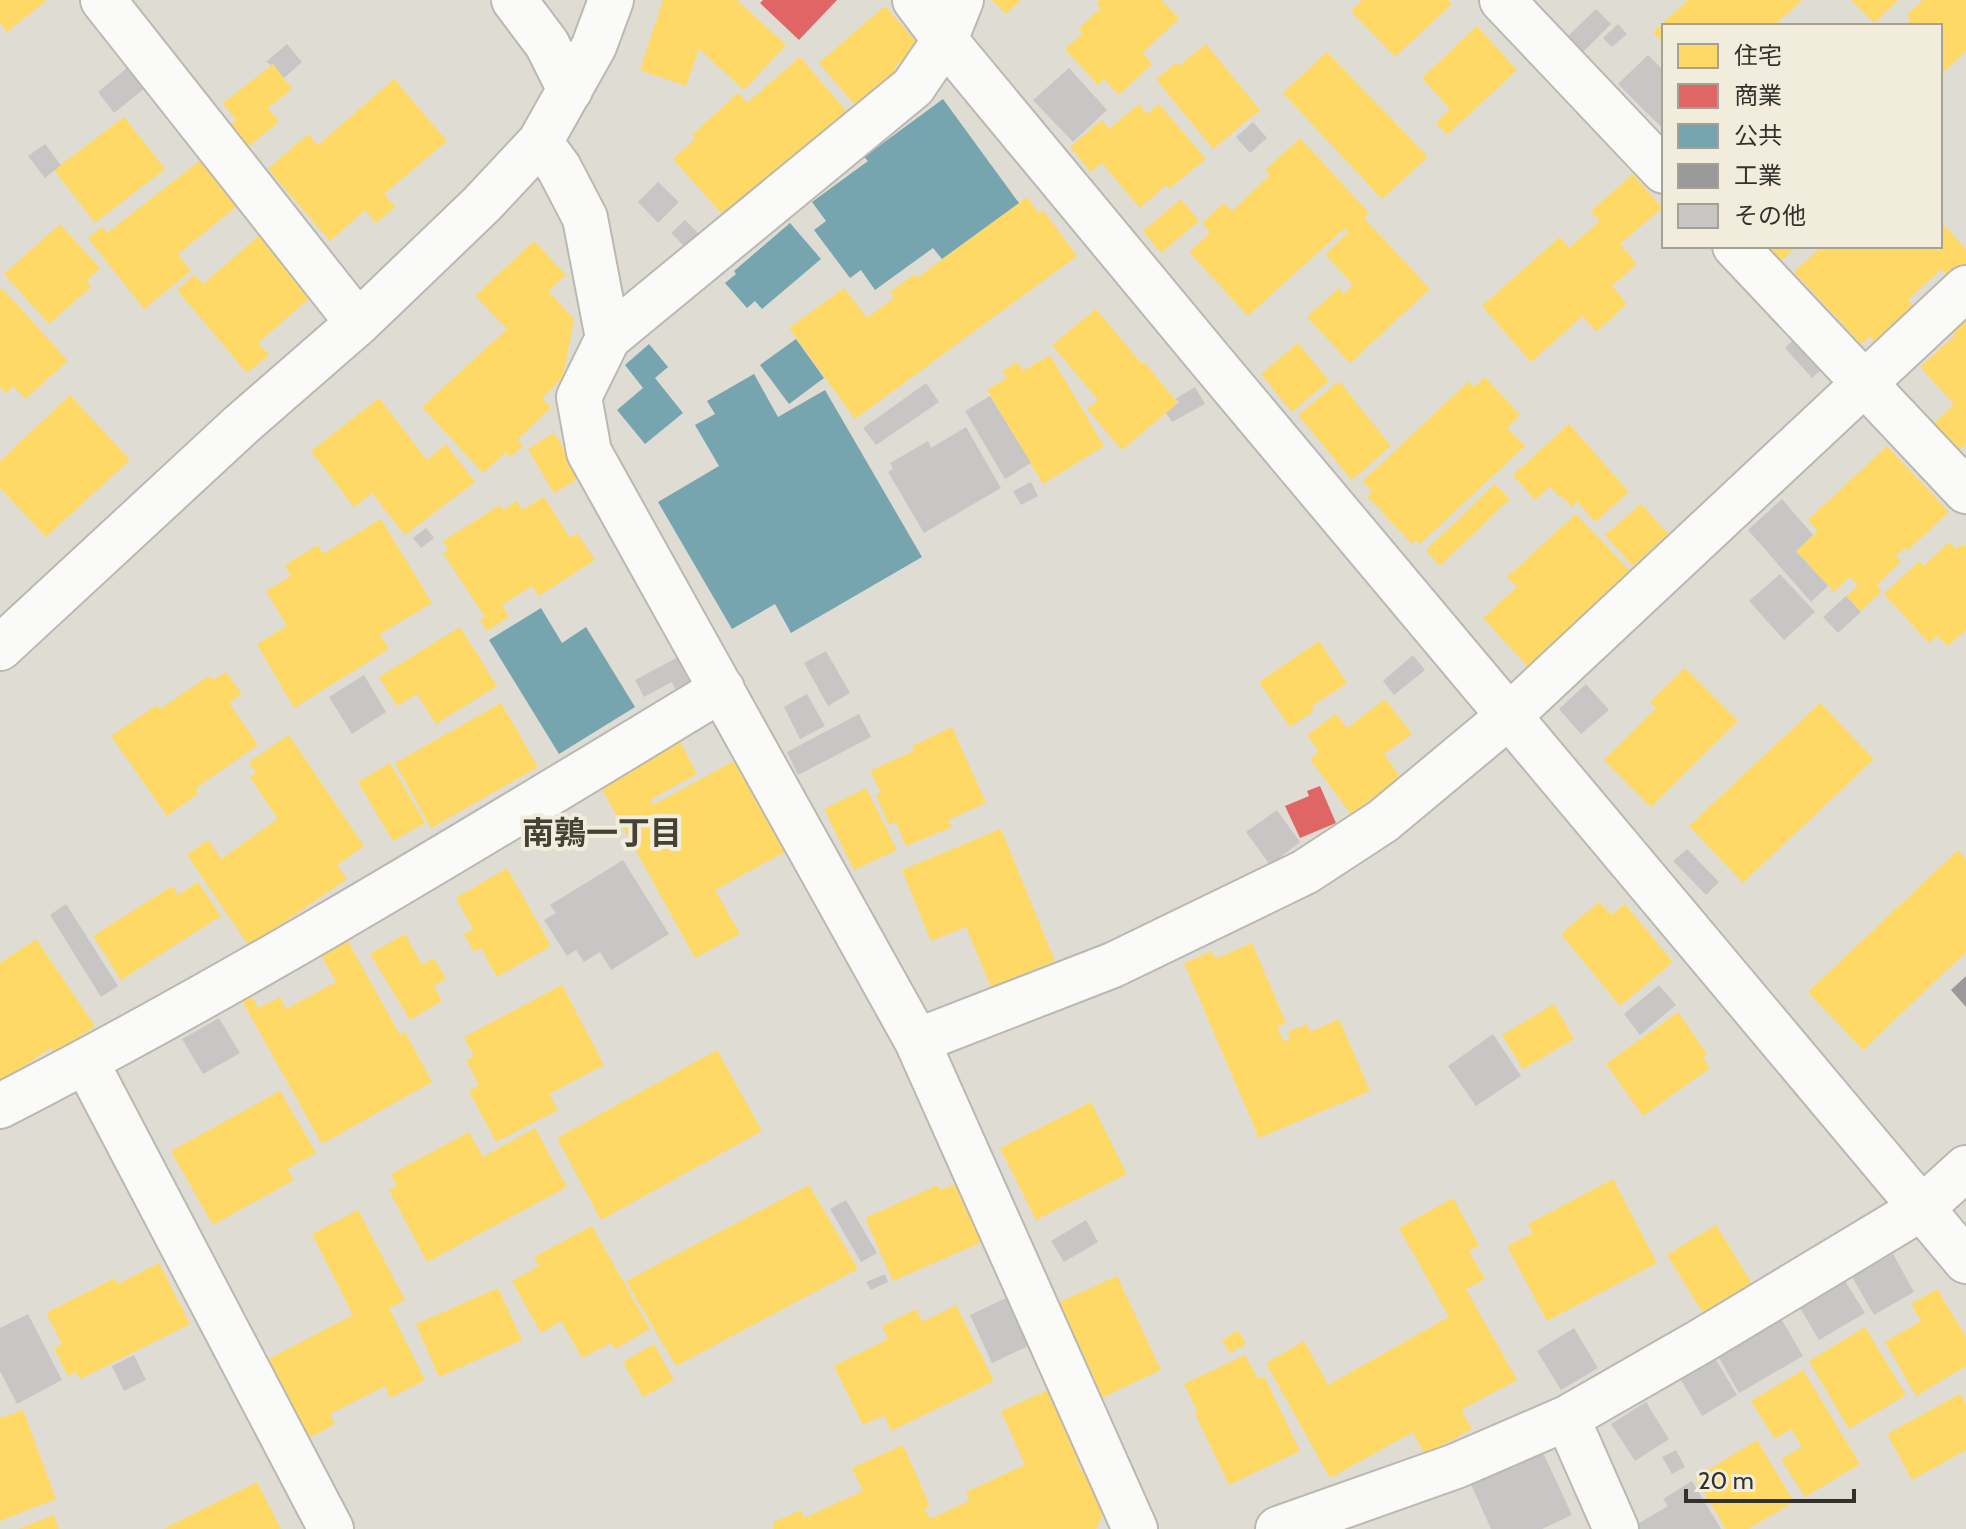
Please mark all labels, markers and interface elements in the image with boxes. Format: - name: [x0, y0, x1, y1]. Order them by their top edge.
- legend: [1662, 24, 1942, 248]
- text: 住宅: [1734, 41, 1782, 70]
- text: 商業: [1734, 81, 1782, 110]
- text: 公共: [1734, 121, 1782, 150]
- text: 工業: [1734, 161, 1782, 190]
- text: その他: [1734, 201, 1806, 230]
- district label: 南鶉一丁目: [522, 813, 682, 852]
- scale bar: [1686, 1453, 1854, 1503]
- text: 20 m: [1698, 1466, 1754, 1495]

